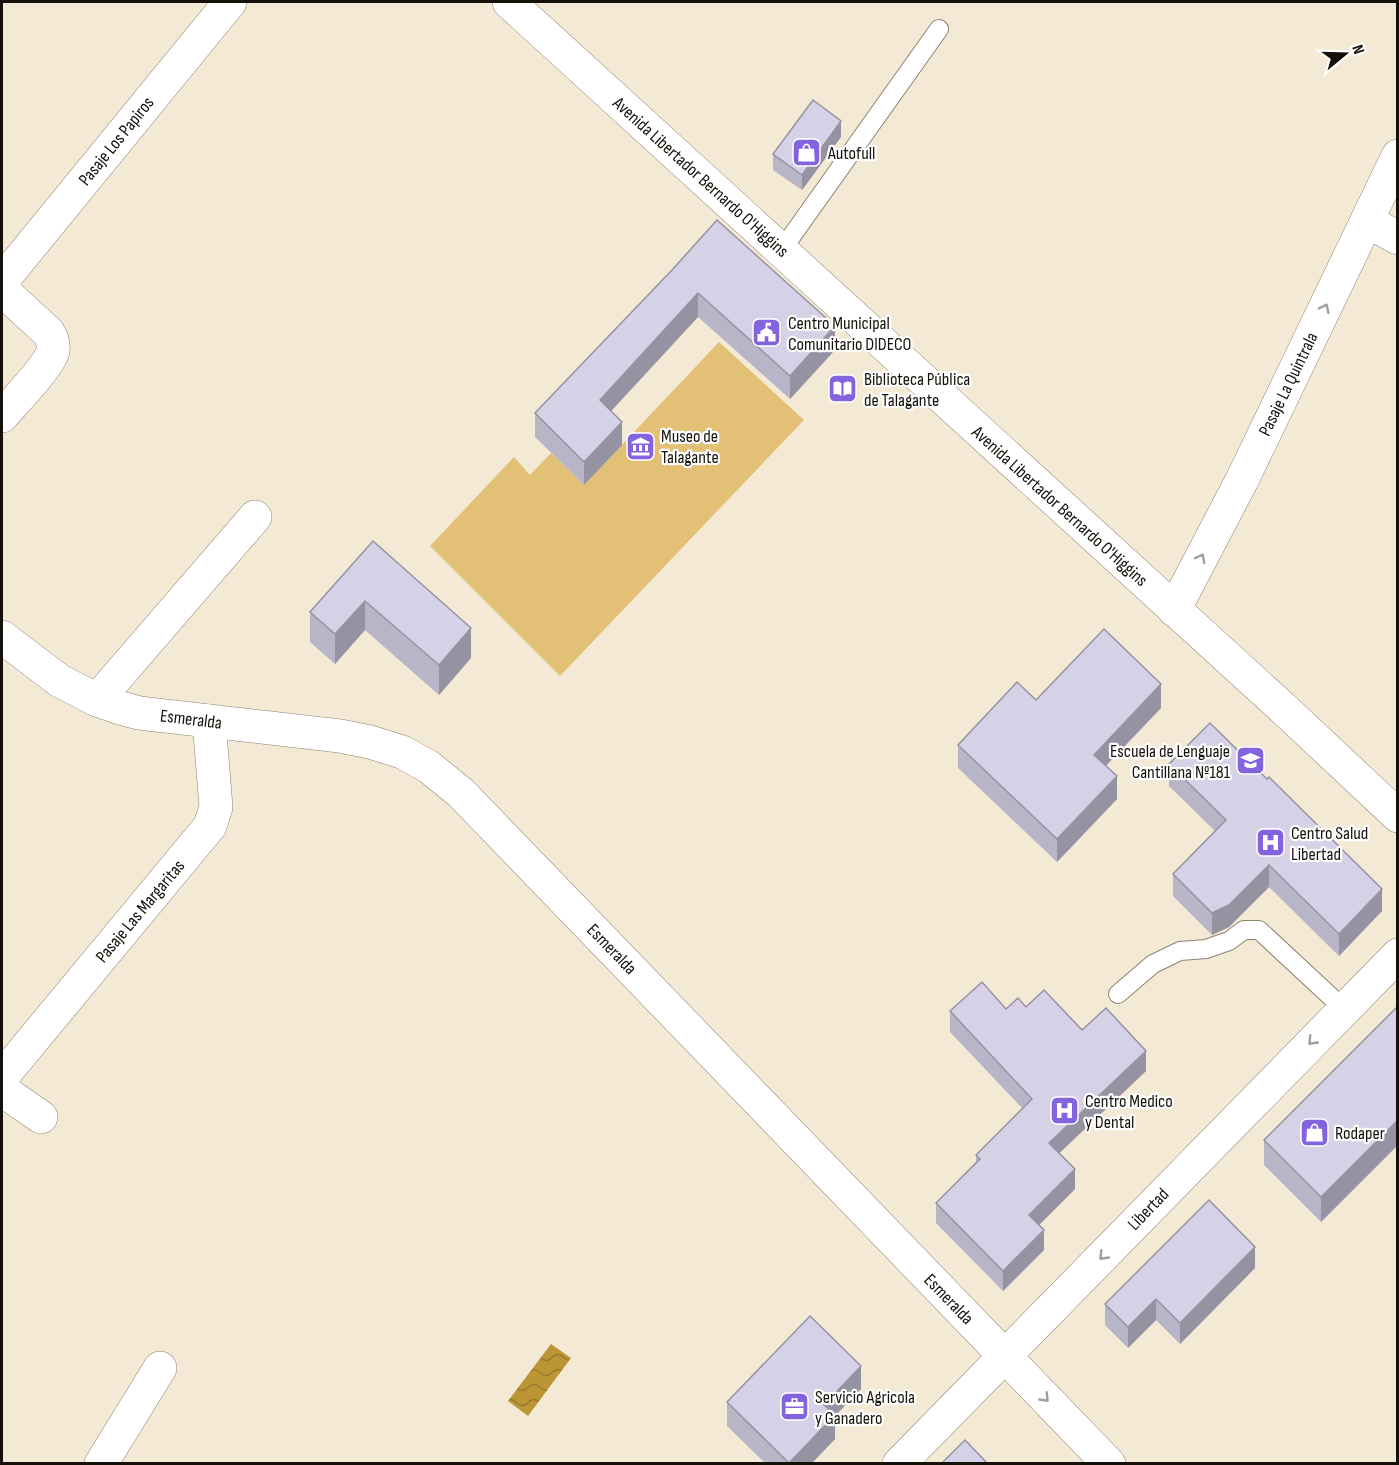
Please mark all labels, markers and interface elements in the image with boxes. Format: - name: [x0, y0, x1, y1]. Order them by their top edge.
- north arrow: [1315, 24, 1375, 84]
- text: N: [1347, 42, 1368, 57]
- street label: Avenida Libertador Bernardo O'Higgins: [608, 92, 793, 262]
- street label: Pasaje Los Papiros: [74, 93, 159, 190]
- shop icon: Autofull: [791, 137, 823, 169]
- place label: Autofull: [827, 143, 875, 164]
- one-way arrow: [1317, 303, 1329, 314]
- place label: Centro Municipal Comunitario DIDECO: [788, 313, 911, 355]
- public building icon: Centro Municipal Comunitario DIDECO: [751, 317, 783, 349]
- street label: Pasaje La Quintrala: [1254, 329, 1323, 439]
- place label: Biblioteca Pública de Talagante: [864, 369, 970, 411]
- library icon: Biblioteca Pública de Talagante: [827, 373, 859, 405]
- street label: Avenida Libertador Bernardo O'Higgins: [967, 421, 1152, 591]
- place label: Museo de Talagante: [661, 426, 719, 468]
- museum icon: Museo de Talagante: [624, 430, 656, 462]
- one-way arrow: [1194, 554, 1205, 564]
- street label: Esmeralda: [159, 705, 223, 734]
- place label: Escuela de Lenguaje Cantillana Nº181: [1110, 741, 1231, 783]
- school or university icon: Escuela de Lenguaje Cantillana Nº181: [1235, 745, 1267, 777]
- place label: Centro Salud Libertad: [1291, 823, 1368, 865]
- hospital icon: Centro Salud Libertad: [1254, 827, 1286, 859]
- street label: Pasaje Las Margaritas: [91, 856, 189, 967]
- street label: Esmeralda: [582, 920, 641, 979]
- one-way arrow: [1309, 1034, 1320, 1045]
- place label: Centro Medico y Dental: [1085, 1091, 1173, 1133]
- hospital icon: Centro Medico y Dental: [1048, 1095, 1080, 1127]
- shop icon: Rodaper: [1298, 1117, 1330, 1149]
- place label: Rodaper: [1335, 1123, 1385, 1144]
- street label: Libertad: [1123, 1184, 1173, 1235]
- one-way arrow: [1099, 1248, 1110, 1259]
- street label: Esmeralda: [919, 1270, 978, 1329]
- place label: Servicio Agricola y Ganadero: [815, 1387, 915, 1429]
- office icon: Servicio Agricola y Ganadero: [778, 1391, 810, 1423]
- one-way arrow: [1038, 1392, 1049, 1402]

